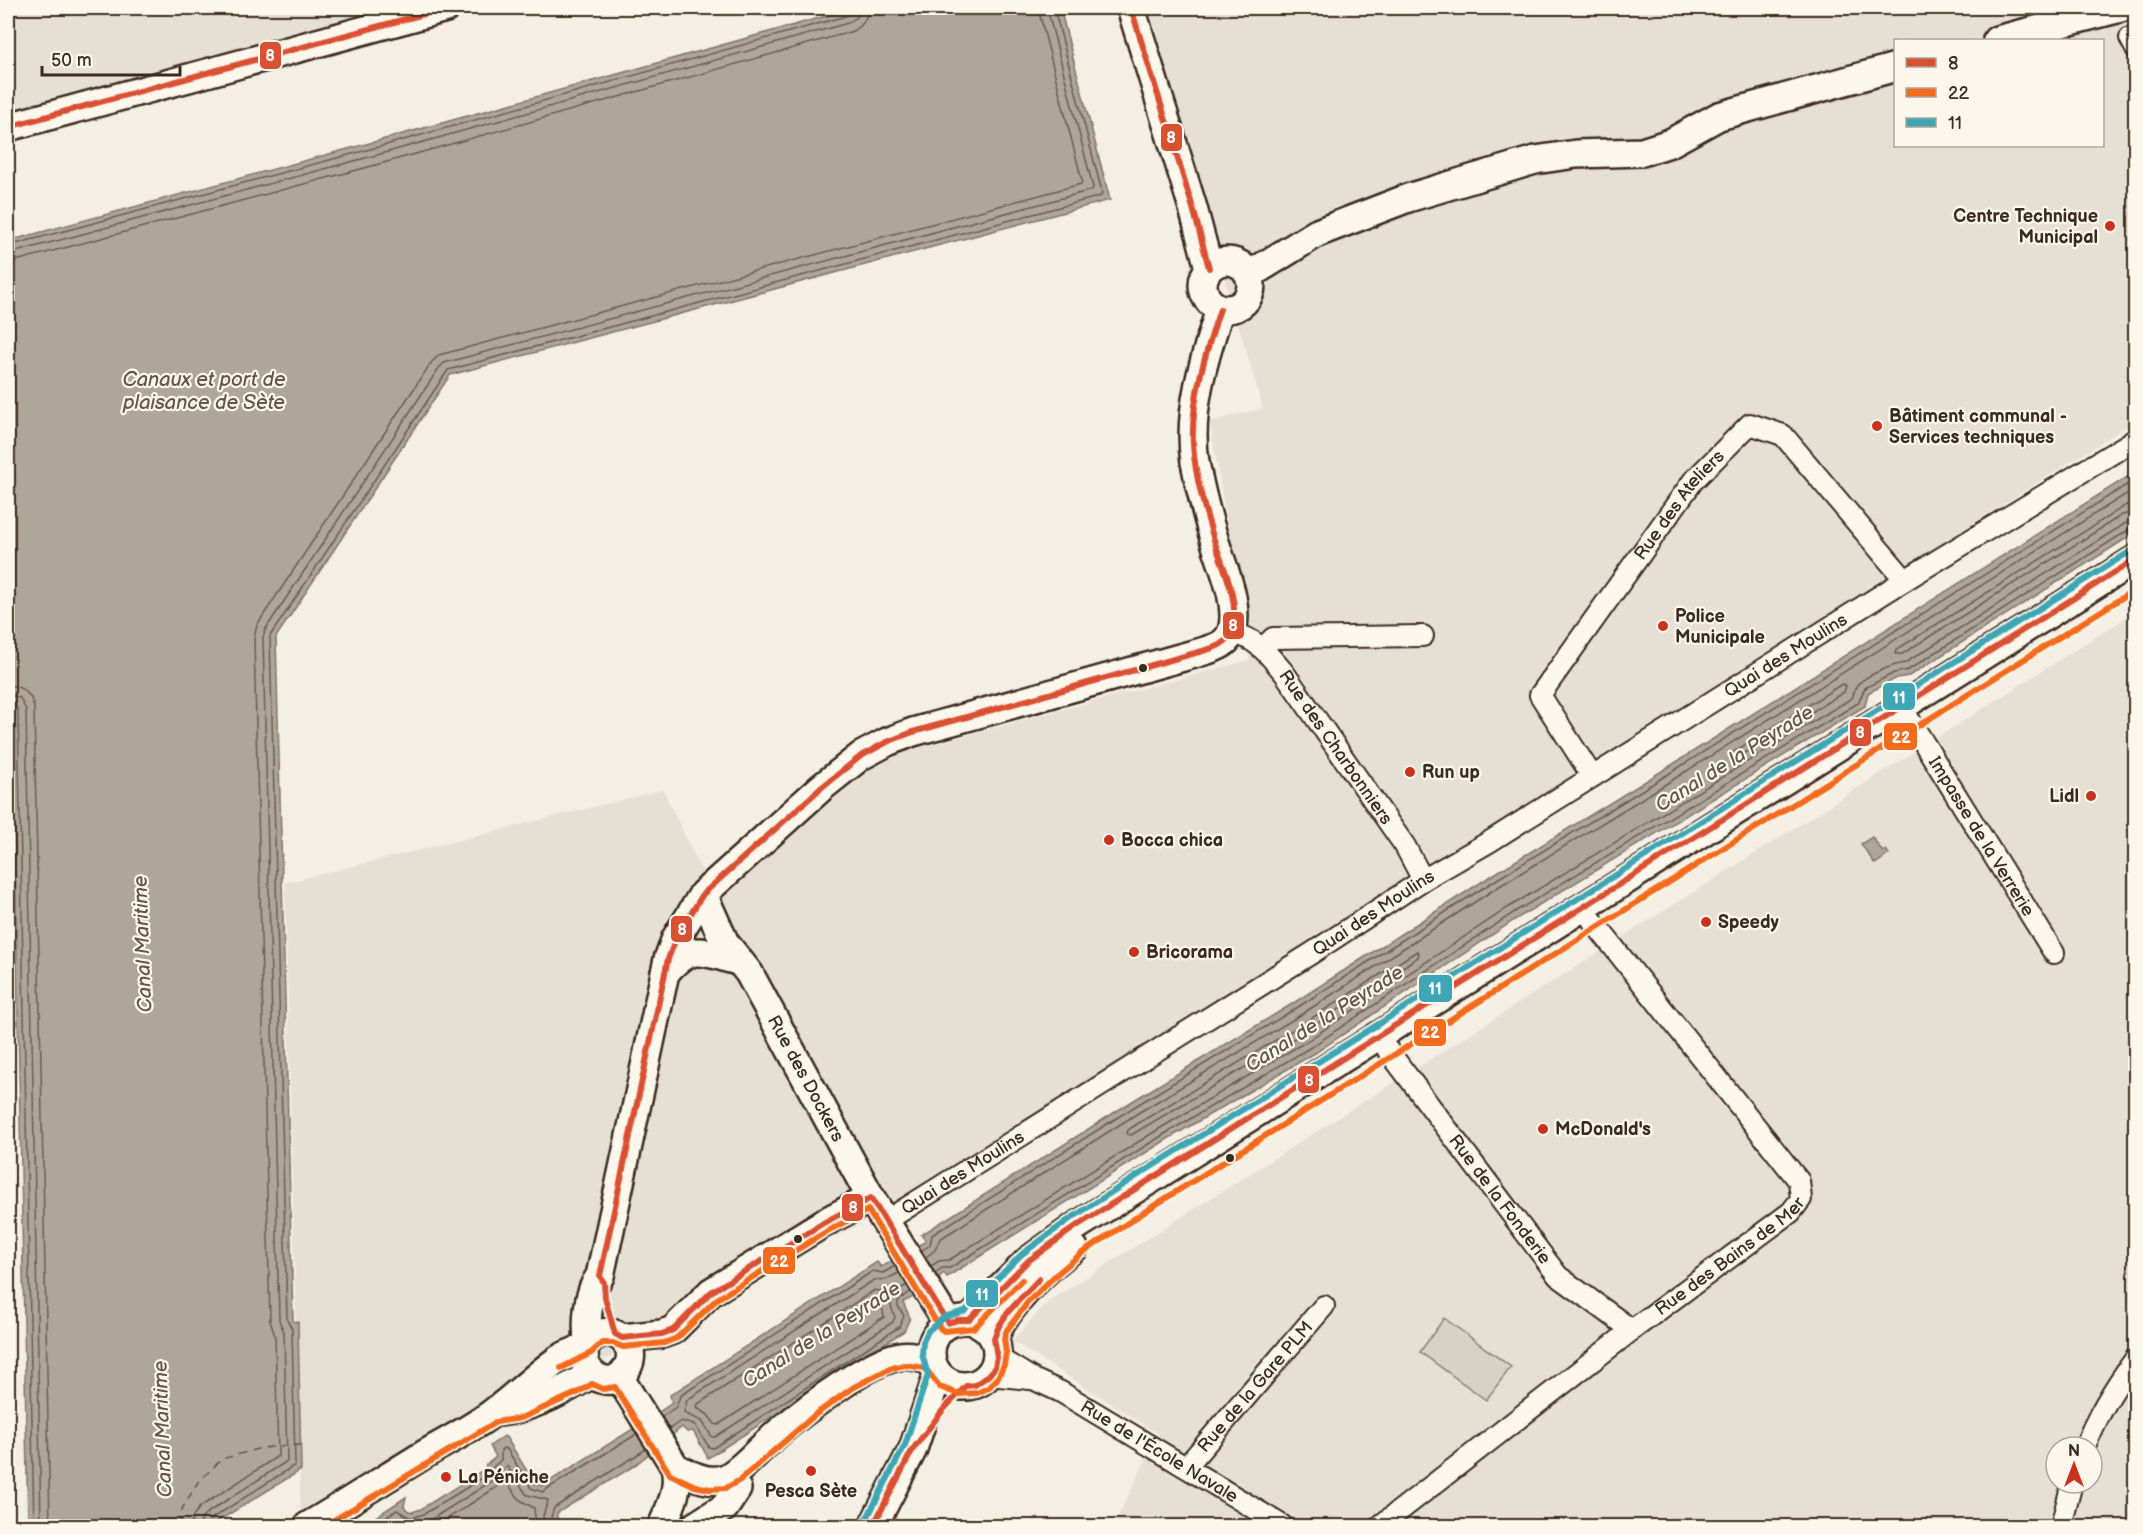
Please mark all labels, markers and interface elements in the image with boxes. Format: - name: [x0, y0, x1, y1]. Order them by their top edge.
- scale bar: [42, 39, 180, 77]
- legend: [1894, 39, 2104, 147]
- line badge: 8: [259, 41, 282, 70]
- text: 8: [265, 47, 275, 66]
- text: 50 m: [51, 50, 92, 71]
- text: 8: [1948, 53, 1959, 74]
- text: 22: [1948, 83, 1970, 104]
- text: 11: [1948, 113, 1962, 134]
- line badge: 8: [1160, 123, 1183, 152]
- text: 8: [1166, 129, 1176, 148]
- place label: Centre Technique Municipal: [1953, 206, 2098, 248]
- marker: Centre Technique Municipal: [2103, 219, 2117, 233]
- water label: Canaux et port de plaisance de Sète: [122, 368, 286, 415]
- place label: Bâtiment communal - Services techniques: [1889, 406, 2067, 448]
- marker: Bâtiment communal - Services techniques: [1870, 419, 1884, 433]
- street label: Rue des Ateliers: [1630, 446, 1729, 564]
- place label: Police Municipale: [1675, 606, 1765, 648]
- street label: Quai des Moulins: [1721, 609, 1851, 702]
- line badge: 8: [1222, 611, 1245, 640]
- text: 8: [1228, 617, 1238, 636]
- marker: Police Municipale: [1656, 619, 1670, 633]
- unlabelled marker: [1137, 662, 1149, 674]
- street label: Rue des Charbonniers: [1274, 666, 1397, 829]
- line badge: 11: [1882, 682, 1916, 711]
- text: 11: [1892, 689, 1906, 708]
- water label: Canal de la Peyrade: [1651, 700, 1818, 817]
- line badge: 8: [1849, 718, 1872, 747]
- line badge: 22: [1883, 722, 1918, 751]
- text: 8: [1855, 724, 1865, 743]
- text: 22: [1891, 729, 1911, 748]
- street label: Impasse de la Verrerie: [1924, 753, 2039, 921]
- place label: Run up: [1422, 762, 1480, 783]
- marker: Run up: [1403, 765, 1417, 779]
- place label: Lidl: [2049, 786, 2079, 807]
- marker: Lidl: [2084, 789, 2098, 803]
- place label: Bocca chica: [1121, 830, 1223, 851]
- marker: Bocca chica: [1102, 833, 1116, 847]
- street label: Quai des Moulins: [1309, 866, 1438, 961]
- water label: Canal Maritime: [129, 875, 157, 1013]
- place label: Speedy: [1718, 912, 1779, 933]
- line badge: 8: [670, 915, 693, 943]
- marker: Speedy: [1699, 915, 1713, 929]
- text: 8: [677, 921, 687, 940]
- place label: Bricorama: [1146, 942, 1233, 963]
- marker: Bricorama: [1127, 945, 1141, 959]
- water label: Canal de la Peyrade: [1241, 960, 1408, 1077]
- line badge: 11: [1418, 974, 1453, 1003]
- text: 11: [1428, 980, 1442, 999]
- street label: Rue des Dockers: [763, 1012, 848, 1145]
- line badge: 22: [1413, 1018, 1447, 1047]
- text: 22: [1420, 1024, 1440, 1043]
- line badge: 8: [1297, 1065, 1320, 1094]
- text: 8: [1304, 1072, 1314, 1091]
- place label: McDonald's: [1555, 1119, 1651, 1140]
- marker: McDonald's: [1536, 1122, 1550, 1136]
- street label: Quai des Moulins: [898, 1126, 1028, 1219]
- street label: Rue de la Fonderie: [1444, 1131, 1555, 1268]
- unlabelled marker: [1224, 1152, 1236, 1164]
- line badge: 8: [841, 1193, 864, 1222]
- street label: Rue des Bains de Mer: [1651, 1193, 1810, 1320]
- text: 8: [848, 1199, 858, 1218]
- unlabelled marker: [792, 1233, 804, 1245]
- line badge: 22: [762, 1246, 796, 1275]
- text: 22: [769, 1253, 789, 1272]
- water label: Canal de la Peyrade: [738, 1276, 905, 1393]
- line badge: 11: [965, 1279, 999, 1308]
- text: 11: [975, 1286, 989, 1305]
- street label: Rue de la Gare PLM: [1193, 1317, 1317, 1457]
- water label: Canal Maritime: [149, 1360, 177, 1498]
- street label: Rue de l'École Navale: [1077, 1396, 1242, 1508]
- north arrow: [2044, 1435, 2104, 1495]
- text: N: [2068, 1442, 2080, 1461]
- marker: Pesca Sète: [804, 1464, 818, 1478]
- place label: La Péniche: [458, 1467, 549, 1488]
- marker: La Péniche: [439, 1470, 453, 1484]
- place label: Pesca Sète: [765, 1481, 857, 1502]

